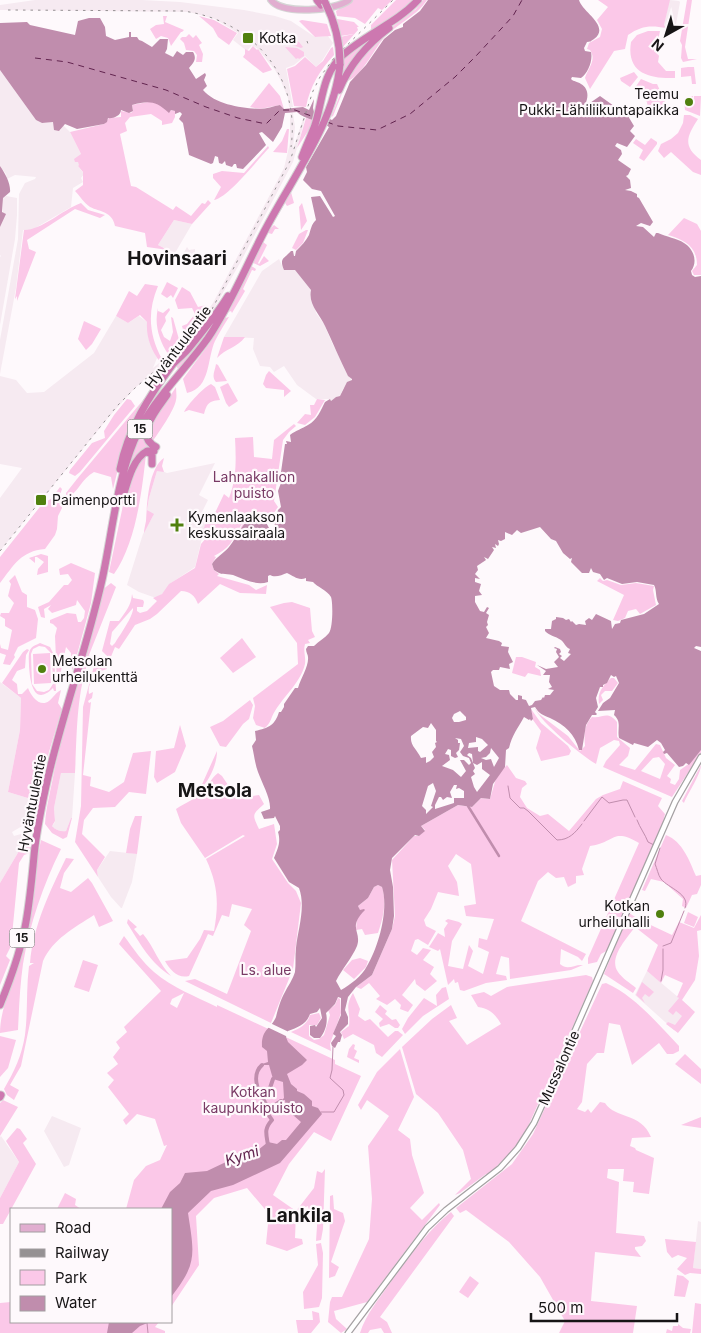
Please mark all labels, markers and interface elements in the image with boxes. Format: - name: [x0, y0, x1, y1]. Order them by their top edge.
- north arrow: [641, 10, 691, 60]
- place label: Kotka: [259, 29, 296, 46]
- marker: Kotka: [241, 31, 255, 45]
- text: N: [648, 36, 667, 55]
- place label: Teemu Pukki-Lähiliikuntapaikka: [519, 85, 679, 118]
- marker: Teemu Pukki-Lähiliikuntapaikka: [683, 96, 695, 108]
- district label: Hovinsaari: [127, 247, 227, 270]
- street label: Hyväntuulentie: [141, 302, 214, 391]
- road number: 15: [128, 419, 152, 438]
- park label: Lahnakallion puisto: [213, 468, 295, 501]
- place label: Paimenportti: [52, 491, 136, 508]
- marker: Paimenportti: [34, 493, 48, 507]
- place label: Kymenlaakson keskussairaala: [188, 508, 285, 541]
- marker: Kymenlaakson keskussairaala: [170, 518, 184, 532]
- place label: Metsolan urheilukenttä: [52, 652, 138, 685]
- marker: Metsolan urheilukenttä: [36, 663, 48, 675]
- street label: Hyväntuulentie: [14, 753, 49, 853]
- district label: Metsola: [178, 779, 252, 802]
- place label: Kotkan urheiluhalli: [578, 897, 650, 930]
- marker: Kotkan urheiluhalli: [654, 908, 666, 920]
- road number: 15: [10, 928, 34, 948]
- park label: Ls. alue: [241, 961, 291, 978]
- street label: Mussalontie: [535, 1028, 583, 1108]
- park label: Kotkan kaupunkipuisto: [203, 1083, 303, 1116]
- water label: Kymi: [222, 1141, 262, 1170]
- district label: Lankila: [266, 1204, 332, 1227]
- legend: [10, 1208, 172, 1323]
- text: Road: [55, 1218, 91, 1237]
- text: Railway: [55, 1243, 110, 1262]
- text: Park: [55, 1268, 88, 1287]
- scale bar: [531, 1290, 677, 1322]
- text: Water: [55, 1293, 97, 1312]
- text: 500 m: [538, 1298, 583, 1317]

